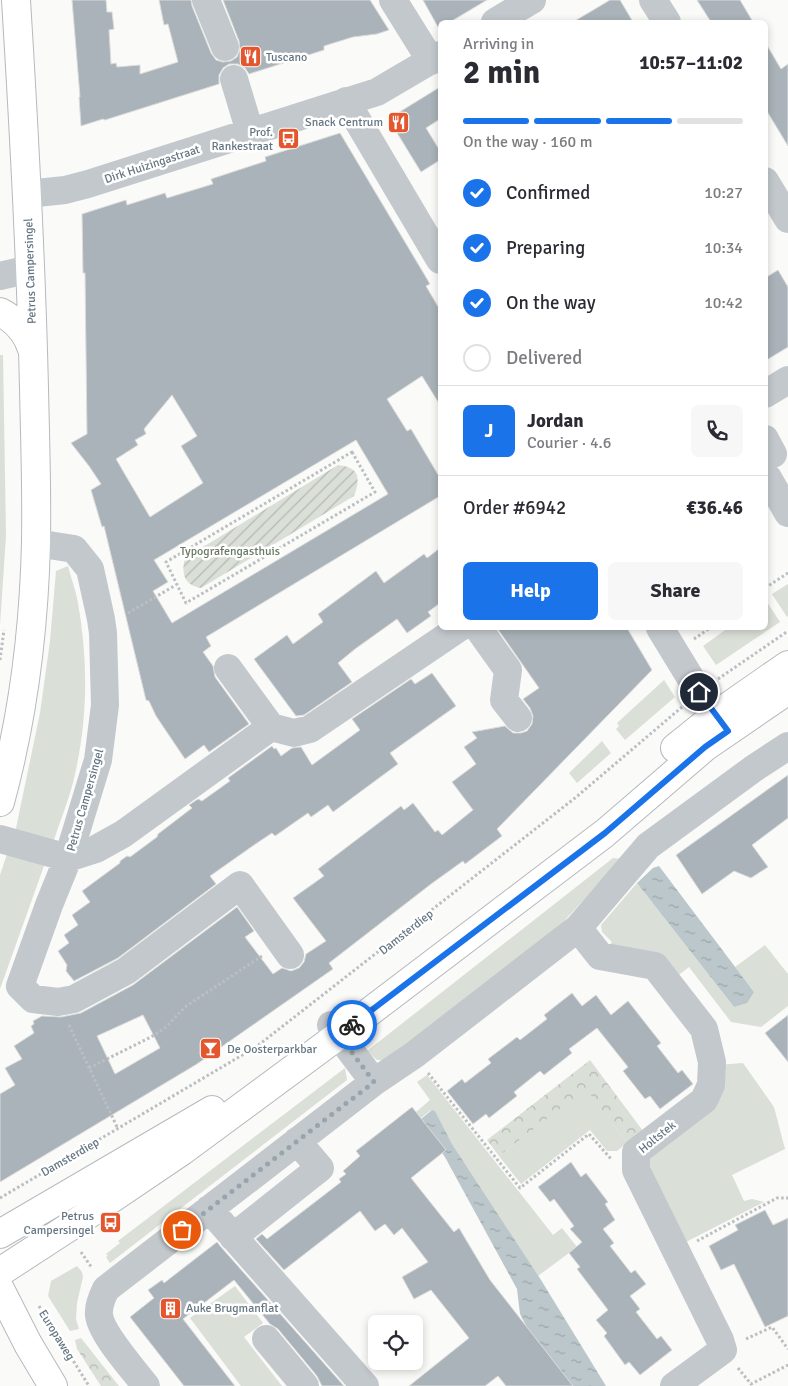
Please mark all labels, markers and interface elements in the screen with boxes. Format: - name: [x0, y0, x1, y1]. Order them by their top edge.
- text: Arriving in: [463, 34, 534, 54]
- restaurant icon: Tuscano: [238, 45, 262, 69]
- place label: Tuscano: [266, 50, 307, 65]
- text: 10:57–11:02: [639, 51, 743, 75]
- text: 2 min: [463, 53, 540, 92]
- restaurant icon: Snack Centrum: [387, 110, 411, 134]
- place label: Snack Centrum: [305, 115, 383, 130]
- place label: Prof. Rankestraat: [211, 125, 273, 154]
- bus stop icon: Prof. Rankestraat: [277, 127, 301, 151]
- text: On the way · 160 m: [463, 132, 593, 152]
- street label: Dirk Huizingastraat: [102, 142, 202, 187]
- icon: check: [463, 179, 491, 207]
- text: Confirmed: [506, 181, 590, 205]
- text: 10:27: [704, 183, 743, 203]
- street label: Petrus Campersingel: [21, 217, 40, 324]
- icon: check: [463, 234, 491, 262]
- text: Preparing: [506, 236, 585, 260]
- text: 10:34: [704, 238, 743, 258]
- icon: check: [463, 289, 491, 317]
- text: On the way: [506, 291, 596, 315]
- text: 10:42: [704, 293, 743, 313]
- text: Delivered: [506, 346, 582, 370]
- button: phone: [691, 405, 743, 457]
- text: Jordan: [527, 409, 584, 433]
- text: J: [485, 419, 493, 443]
- text: Courier · 4.6: [527, 433, 611, 453]
- text: Order #6942: [463, 496, 566, 520]
- text: €36.46: [686, 496, 743, 520]
- park label: Typografengasthuis: [180, 544, 280, 559]
- button: Help: [463, 562, 598, 620]
- button: Share: [608, 562, 743, 620]
- pin: [678, 671, 720, 713]
- icon: home: [685, 678, 713, 706]
- street label: Petrus Campersingel: [64, 747, 107, 853]
- street label: Damsterdiep: [376, 907, 436, 958]
- courier: [327, 1000, 377, 1050]
- icon: bike: [338, 1011, 366, 1039]
- bar icon: De Oosterparkbar: [199, 1037, 223, 1061]
- place label: De Oosterparkbar: [227, 1042, 318, 1057]
- street label: Holtstek: [636, 1118, 679, 1157]
- street label: Damsterdiep: [38, 1135, 102, 1180]
- place label: Petrus Campersingel: [23, 1209, 94, 1238]
- pin: [161, 1209, 203, 1251]
- bus stop icon: Petrus Campersingel: [98, 1211, 122, 1235]
- icon: bag: [168, 1216, 196, 1244]
- building icon: Auke Brugmanflat: [158, 1296, 182, 1320]
- place label: Auke Brugmanflat: [186, 1301, 278, 1316]
- street label: Europaweg: [35, 1307, 78, 1363]
- map controls: [368, 1315, 423, 1370]
- button: locate: [368, 1315, 423, 1370]

